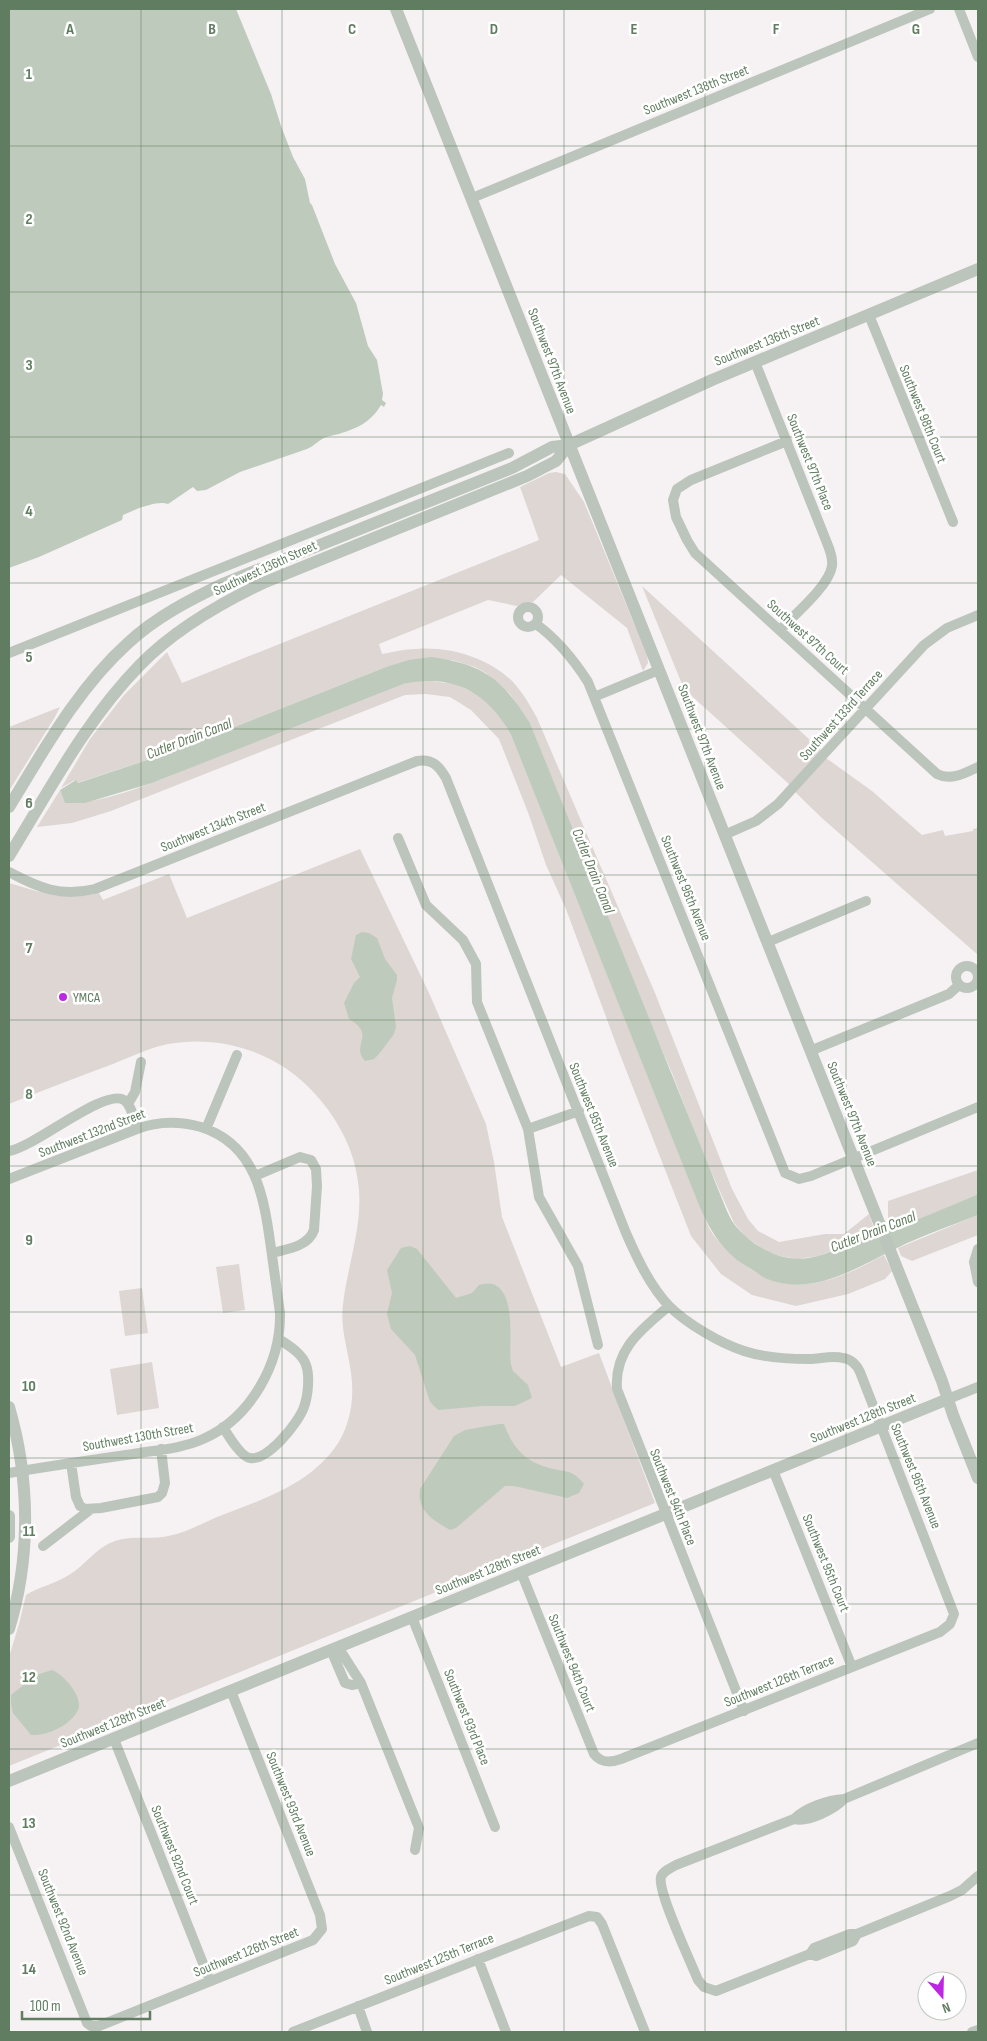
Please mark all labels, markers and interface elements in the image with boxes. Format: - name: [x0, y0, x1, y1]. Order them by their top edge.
- text: A: [65, 20, 74, 39]
- text: B: [208, 20, 216, 39]
- text: C: [348, 20, 356, 39]
- text: D: [490, 20, 498, 39]
- text: E: [631, 20, 638, 39]
- text: F: [773, 20, 780, 39]
- text: G: [912, 20, 920, 39]
- street label: Southwest 138th Street: [641, 61, 751, 119]
- text: 1: [26, 65, 33, 84]
- text: 2: [25, 210, 33, 229]
- street label: Southwest 97th Avenue: [524, 306, 580, 416]
- street label: Southwest 136th Street: [712, 312, 822, 370]
- text: 3: [25, 356, 33, 375]
- street label: Southwest 98th Court: [896, 362, 950, 466]
- street label: Southwest 97th Place: [783, 411, 837, 513]
- text: 4: [25, 502, 33, 521]
- street label: Southwest 136th Street: [211, 537, 319, 599]
- street label: Southwest 97th Court: [764, 596, 852, 678]
- text: 5: [25, 648, 33, 667]
- street label: Southwest 133rd Terrace: [796, 666, 886, 764]
- street label: Southwest 97th Avenue: [674, 682, 730, 792]
- water label: Cutler Drain Canal: [144, 714, 235, 764]
- text: 6: [25, 794, 33, 813]
- street label: Southwest 134th Street: [158, 798, 268, 856]
- water label: Cutler Drain Canal: [567, 826, 619, 917]
- street label: Southwest 96th Avenue: [657, 833, 715, 943]
- text: 7: [26, 939, 33, 958]
- place label: YMCA: [73, 989, 101, 1006]
- marker: YMCA: [57, 991, 69, 1003]
- street label: Southwest 97th Avenue: [823, 1059, 881, 1169]
- street label: Southwest 95th Avenue: [565, 1060, 623, 1170]
- text: 8: [25, 1085, 33, 1104]
- street label: Southwest 132nd Street: [36, 1105, 148, 1161]
- water label: Cutler Drain Canal: [828, 1207, 919, 1257]
- text: 9: [25, 1231, 33, 1250]
- text: 10: [22, 1377, 36, 1396]
- street label: Southwest 128th Street: [808, 1389, 918, 1447]
- street label: Southwest 130th Street: [81, 1419, 195, 1455]
- street label: Southwest 96th Avenue: [887, 1421, 945, 1531]
- street label: Southwest 94th Place: [646, 1446, 700, 1548]
- street label: Southwest 95th Court: [799, 1512, 853, 1614]
- text: 11: [23, 1522, 36, 1541]
- street label: Southwest 128th Street: [433, 1541, 543, 1599]
- street label: Southwest 94th Court: [545, 1612, 599, 1714]
- street label: Southwest 126th Terrace: [722, 1651, 836, 1711]
- street label: Southwest 93rd Place: [440, 1667, 494, 1767]
- text: 12: [22, 1668, 36, 1687]
- street label: Southwest 128th Street: [58, 1694, 168, 1752]
- street label: Southwest 93rd Avenue: [262, 1749, 320, 1859]
- street label: Southwest 92nd Court: [147, 1803, 203, 1907]
- text: 13: [22, 1814, 36, 1833]
- street label: Southwest 92nd Avenue: [34, 1866, 92, 1978]
- street label: Southwest 126th Street: [191, 1923, 301, 1981]
- street label: Southwest 125th Terrace: [382, 1929, 496, 1989]
- text: 14: [22, 1960, 36, 1979]
- north arrow: [917, 1971, 967, 2021]
- scale bar: [22, 1988, 150, 2020]
- text: 100 m: [30, 1997, 61, 2016]
- text: N: [940, 1998, 953, 2017]

